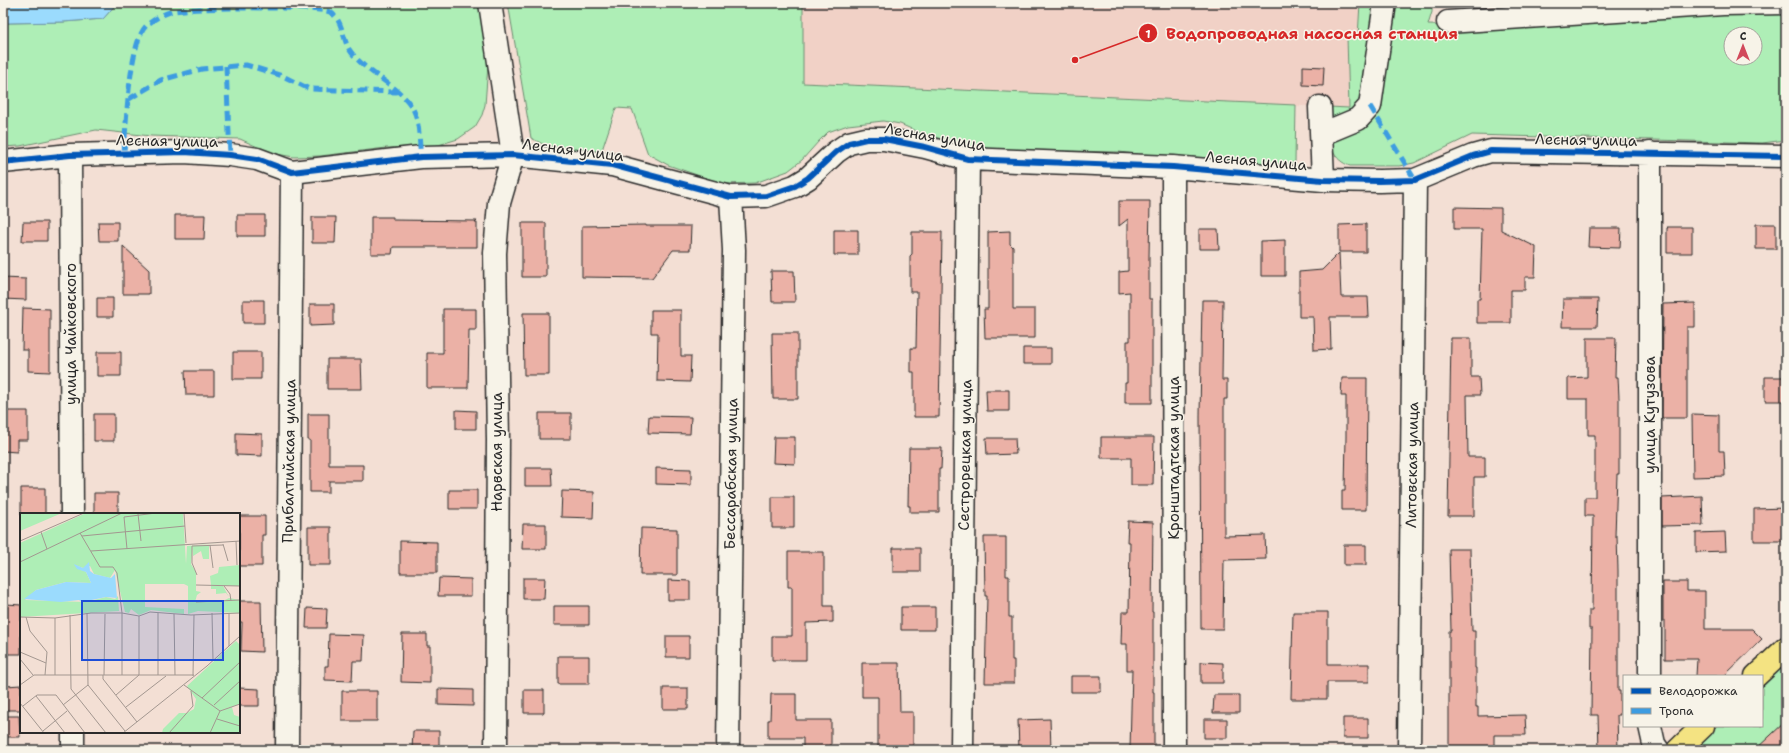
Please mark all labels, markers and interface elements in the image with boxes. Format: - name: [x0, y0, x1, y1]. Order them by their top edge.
- callout: Водопроводная насосная станция: [1138, 19, 1466, 47]
- text: Водопроводная насосная станция: [1166, 23, 1458, 44]
- text: 1: [1145, 26, 1151, 42]
- north arrow: [1723, 26, 1763, 66]
- text: С: [1740, 29, 1747, 44]
- street label: Лесная улица: [883, 118, 988, 156]
- street label: Лесная улица: [1535, 129, 1638, 151]
- street label: Лесная улица: [116, 130, 219, 152]
- street label: Лесная улица: [521, 134, 626, 166]
- street label: Лесная улица: [1204, 147, 1308, 175]
- street label: улица Чайковского: [61, 263, 81, 405]
- street label: улица Кутузова: [1640, 356, 1660, 474]
- street label: Кронштадтская улица: [1164, 375, 1184, 540]
- street label: Прибалтийская улица: [278, 378, 300, 543]
- street label: Сестрорецкая улица: [954, 378, 976, 531]
- street label: Нарвская улица: [487, 392, 507, 512]
- street label: Бессарабская улица: [720, 397, 742, 550]
- street label: Литовская улица: [1401, 401, 1423, 528]
- inset map: [20, 513, 240, 733]
- legend: [1623, 675, 1763, 727]
- text: Велодорожка: [1659, 683, 1738, 699]
- text: Тропа: [1659, 703, 1694, 719]

